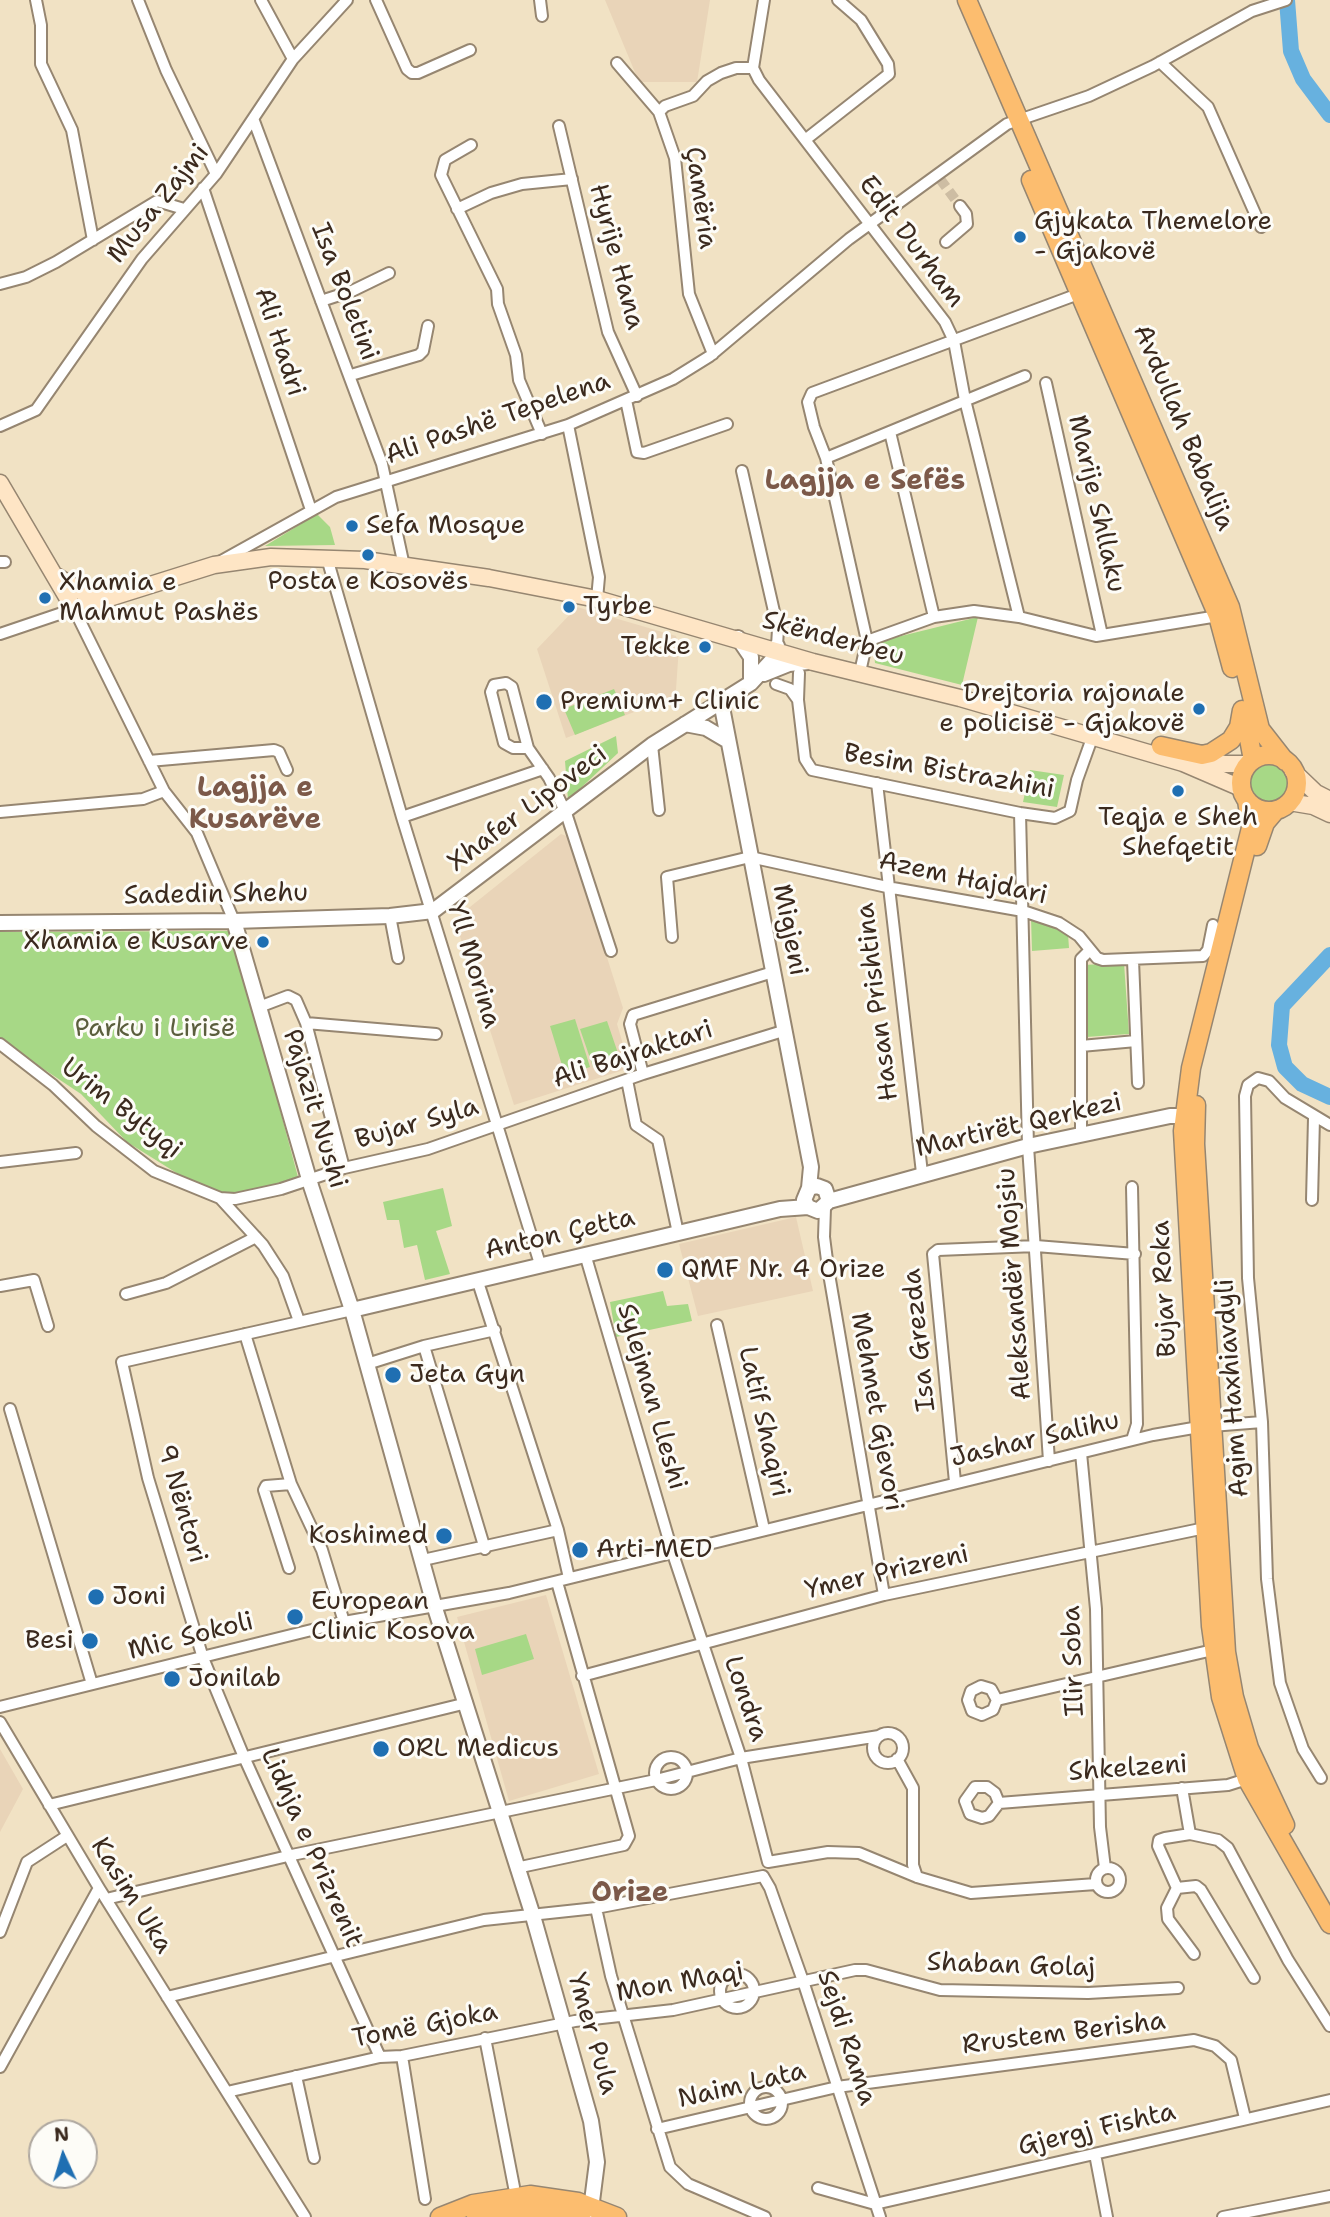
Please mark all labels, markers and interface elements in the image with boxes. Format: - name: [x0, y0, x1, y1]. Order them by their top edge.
- street label: Musa Zajmi: [101, 138, 217, 270]
- street label: Çamëria: [677, 145, 723, 251]
- street label: Edit Durham: [851, 170, 971, 314]
- street label: Hyrije Hana: [582, 181, 650, 333]
- place label: Gjykata Themelore - Gjakovë: [1034, 206, 1272, 268]
- street label: Isa Boletini: [303, 219, 385, 365]
- marker: Gjykata Themelore - Gjakovë: [1012, 229, 1028, 245]
- street label: Ali Hadri: [247, 284, 311, 400]
- street label: Avdullah Babalija: [1126, 320, 1240, 536]
- street label: Ali Pashë Tepelena: [382, 366, 614, 472]
- street label: Marije Shllaku: [1060, 412, 1132, 596]
- district label: Lagjja e Sefës: [765, 465, 965, 499]
- place label: Sefa Mosque: [366, 510, 525, 542]
- marker: Sefa Mosque: [344, 518, 360, 534]
- marker: Posta e Kosovës: [360, 547, 376, 563]
- place label: Posta e Kosovës: [267, 566, 469, 598]
- place label: Xhamia e Mahmut Pashës: [59, 567, 259, 628]
- marker: Xhamia e Mahmut Pashës: [37, 590, 53, 606]
- place label: Tyrbe: [583, 591, 653, 623]
- marker: Tyrbe: [561, 599, 577, 615]
- street label: Skënderbeu: [759, 605, 907, 673]
- place label: Tekke: [621, 631, 691, 663]
- marker: Tekke: [697, 639, 713, 655]
- place label: Drejtoria rajonale e policisë - Gjakovë: [939, 678, 1185, 740]
- place label: Premium+ Clinic: [560, 686, 760, 718]
- marker: Premium+ Clinic: [534, 692, 554, 712]
- marker: Drejtoria rajonale e policisë - Gjakovë: [1191, 701, 1207, 717]
- street label: Besim Bistrazhini: [841, 738, 1057, 806]
- street label: Xhafer Lipoveci: [442, 739, 614, 879]
- district label: Lagjja e Kusarëve: [189, 772, 321, 838]
- marker: Teqja e Sheh Shefqetit: [1170, 783, 1186, 799]
- place label: Teqja e Sheh Shefqetit: [1098, 802, 1258, 864]
- street label: Azem Hajdari: [876, 846, 1050, 912]
- street label: Sadedin Shehu: [124, 878, 308, 912]
- street label: Migjeni: [765, 882, 813, 978]
- street label: Yll Morina: [439, 898, 507, 1032]
- street label: Hasan Prishtina: [850, 901, 906, 1103]
- place label: Xhamia e Kusarve: [24, 926, 249, 958]
- marker: Xhamia e Kusarve: [255, 934, 271, 950]
- park label: Parku i Lirisë: [74, 1013, 236, 1045]
- street label: Ali Bajraktari: [549, 1014, 717, 1096]
- street label: Pajazit Nushi: [275, 1026, 353, 1192]
- street label: Urim Bytyqi: [54, 1052, 188, 1166]
- street label: Martirët Qerkezi: [913, 1087, 1125, 1165]
- street label: Bujar Syla: [352, 1092, 482, 1156]
- street label: Aleksandër Mojsiu: [991, 1167, 1039, 1401]
- street label: Anton Çetta: [482, 1203, 638, 1267]
- street label: Bujar Roka: [1146, 1220, 1184, 1358]
- place label: QMF Nr. 4 Orize: [681, 1254, 885, 1286]
- marker: QMF Nr. 4 Orize: [655, 1260, 675, 1280]
- street label: Isa Grezda: [897, 1267, 943, 1413]
- street label: Agim Haxhiavdyli: [1210, 1277, 1256, 1499]
- street label: Sylejman Lleshi: [610, 1300, 692, 1494]
- street label: Mehmet Gjevori: [843, 1310, 909, 1514]
- street label: Latif Shaqiri: [731, 1344, 795, 1500]
- place label: Jeta Gyn: [409, 1359, 525, 1391]
- marker: Jeta Gyn: [383, 1365, 403, 1385]
- street label: Jashar Salihu: [947, 1405, 1123, 1475]
- street label: 9 Nëntori: [149, 1441, 213, 1567]
- place label: Koshimed: [308, 1520, 428, 1552]
- marker: Koshimed: [434, 1526, 454, 1546]
- place label: Arti-MED: [596, 1534, 712, 1566]
- street label: Ymer Prizreni: [802, 1539, 972, 1607]
- marker: Arti-MED: [570, 1540, 590, 1560]
- place label: Joni: [112, 1581, 166, 1613]
- place label: European Clinic Kosova: [311, 1586, 475, 1648]
- marker: Joni: [86, 1587, 106, 1607]
- street label: Ilir Soba: [1056, 1605, 1092, 1717]
- street label: Mic Sokoli: [125, 1606, 257, 1668]
- marker: European Clinic Kosova: [285, 1607, 305, 1627]
- place label: Besi: [25, 1625, 74, 1657]
- marker: Besi: [80, 1631, 100, 1651]
- street label: Londra: [716, 1652, 774, 1746]
- place label: Jonilab: [188, 1663, 281, 1695]
- marker: Jonilab: [162, 1669, 182, 1689]
- place label: ORL Medicus: [397, 1733, 559, 1765]
- marker: ORL Medicus: [371, 1739, 391, 1759]
- street label: Lidhja e Prizrenit: [253, 1743, 369, 1953]
- street label: Shkelzeni: [1067, 1749, 1189, 1789]
- street label: Kasim Uka: [83, 1832, 179, 1960]
- district label: Orize: [591, 1877, 669, 1911]
- street label: Shaban Golaj: [926, 1947, 1096, 1985]
- street label: Mon Maqi: [614, 1956, 746, 2010]
- street label: Sejdi Rama: [810, 1967, 882, 2109]
- street label: Ymer Pula: [560, 1970, 624, 2098]
- street label: Tomë Gjoka: [350, 1997, 500, 2055]
- street label: Rrustem Berisha: [961, 2006, 1167, 2062]
- street label: Naim Lata: [675, 2056, 809, 2116]
- street label: Gjergj Fishta: [1015, 2097, 1179, 2163]
- north arrow: [28, 2119, 98, 2189]
- text: N: [53, 2122, 70, 2148]

